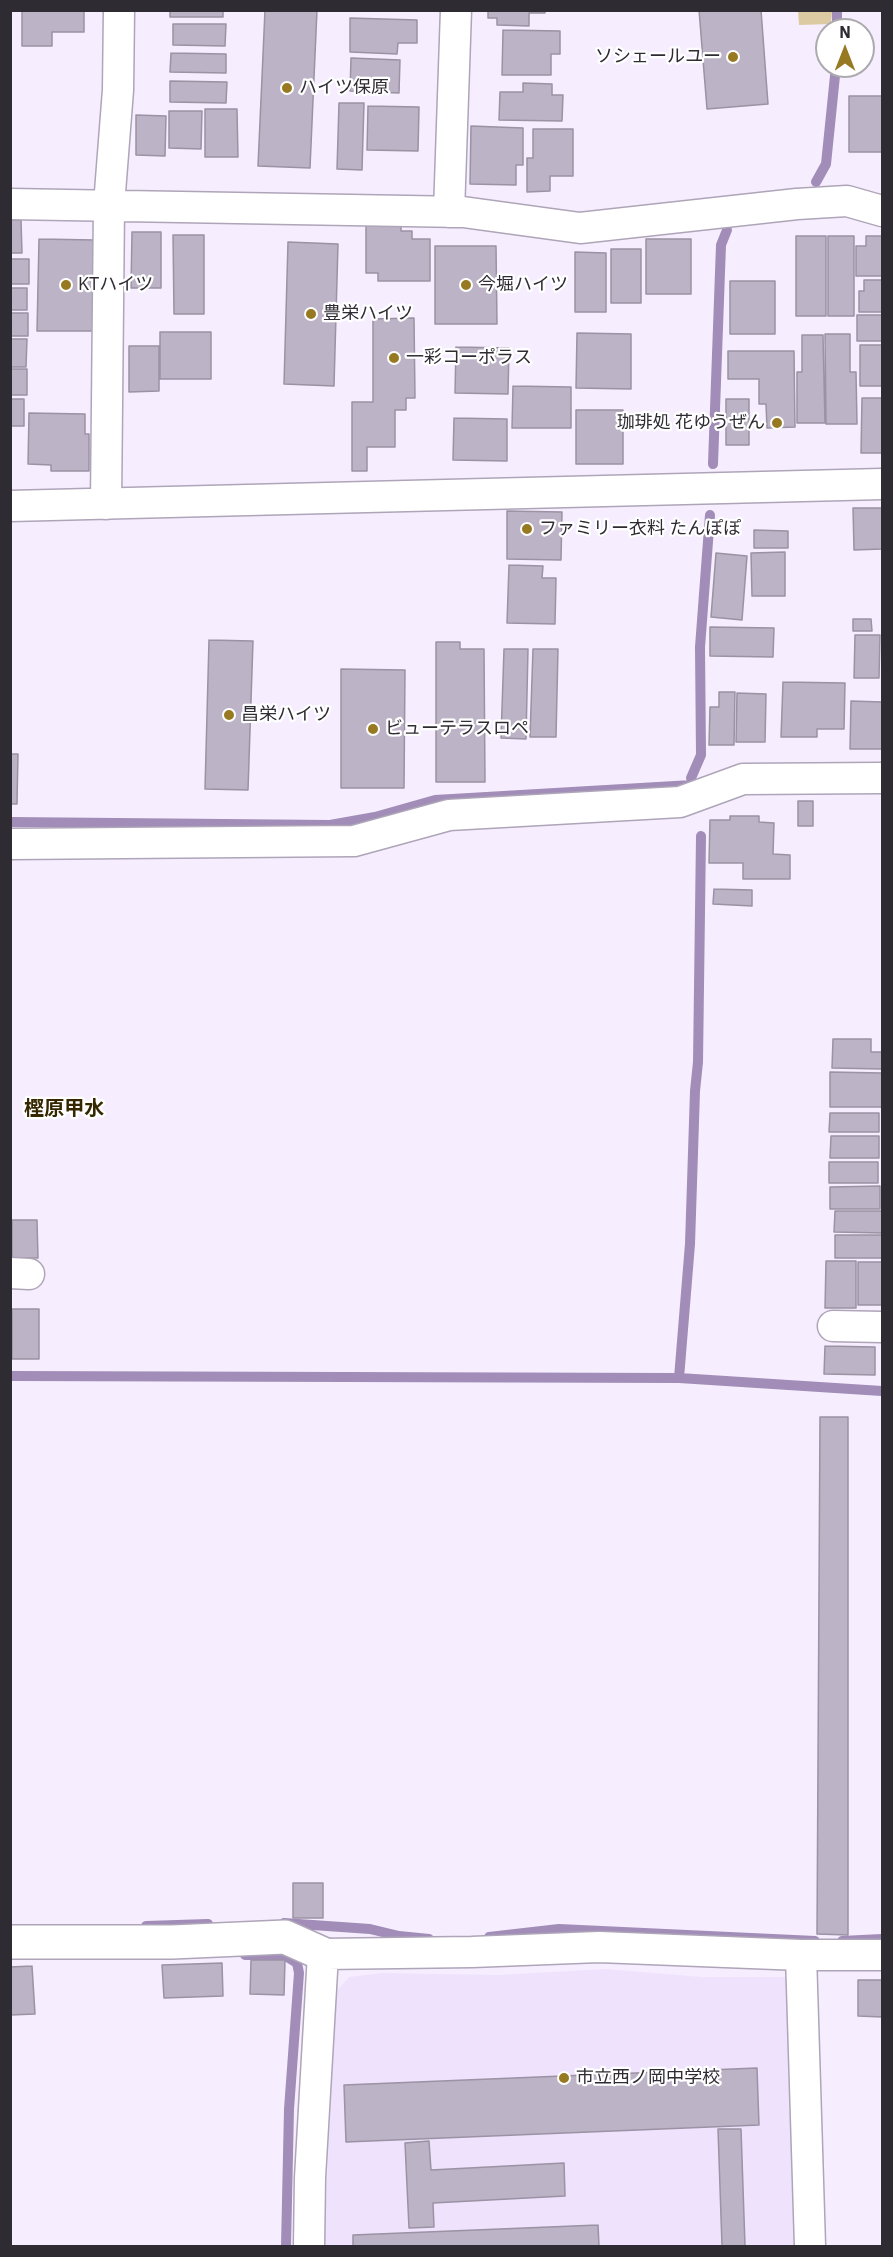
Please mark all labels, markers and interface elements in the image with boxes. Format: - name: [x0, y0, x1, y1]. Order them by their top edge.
- north arrow: [815, 18, 875, 78]
- text: N: [839, 22, 851, 42]
- place label: ソシェールユー: [595, 46, 721, 68]
- marker: ソシェールユー: [726, 50, 740, 64]
- place label: ハイツ保原: [299, 77, 389, 99]
- marker: ハイツ保原: [280, 81, 294, 95]
- place label: KTハイツ: [78, 274, 153, 296]
- place label: 今堀ハイツ: [478, 274, 568, 296]
- marker: KTハイツ: [59, 278, 73, 292]
- marker: 今堀ハイツ: [459, 278, 473, 292]
- place label: 豊栄ハイツ: [323, 303, 413, 325]
- marker: 豊栄ハイツ: [304, 307, 318, 321]
- place label: 一彩コーポラス: [406, 347, 532, 369]
- marker: 一彩コーポラス: [387, 351, 401, 365]
- place label: 珈琲処 花ゆうぜん: [617, 412, 765, 434]
- marker: 珈琲処 花ゆうぜん: [770, 416, 784, 430]
- place label: ファミリー衣料 たんぽぽ: [539, 518, 741, 540]
- marker: ファミリー衣料 たんぽぽ: [520, 522, 534, 536]
- place label: 昌栄ハイツ: [241, 704, 331, 726]
- marker: 昌栄ハイツ: [222, 708, 236, 722]
- place label: ビューテラスロペ: [385, 718, 529, 740]
- marker: ビューテラスロペ: [366, 722, 380, 736]
- district label: 樫原甲水: [24, 1097, 104, 1121]
- place label: 市立西ノ岡中学校: [576, 2067, 720, 2089]
- marker: 市立西ノ岡中学校: [557, 2071, 571, 2085]

